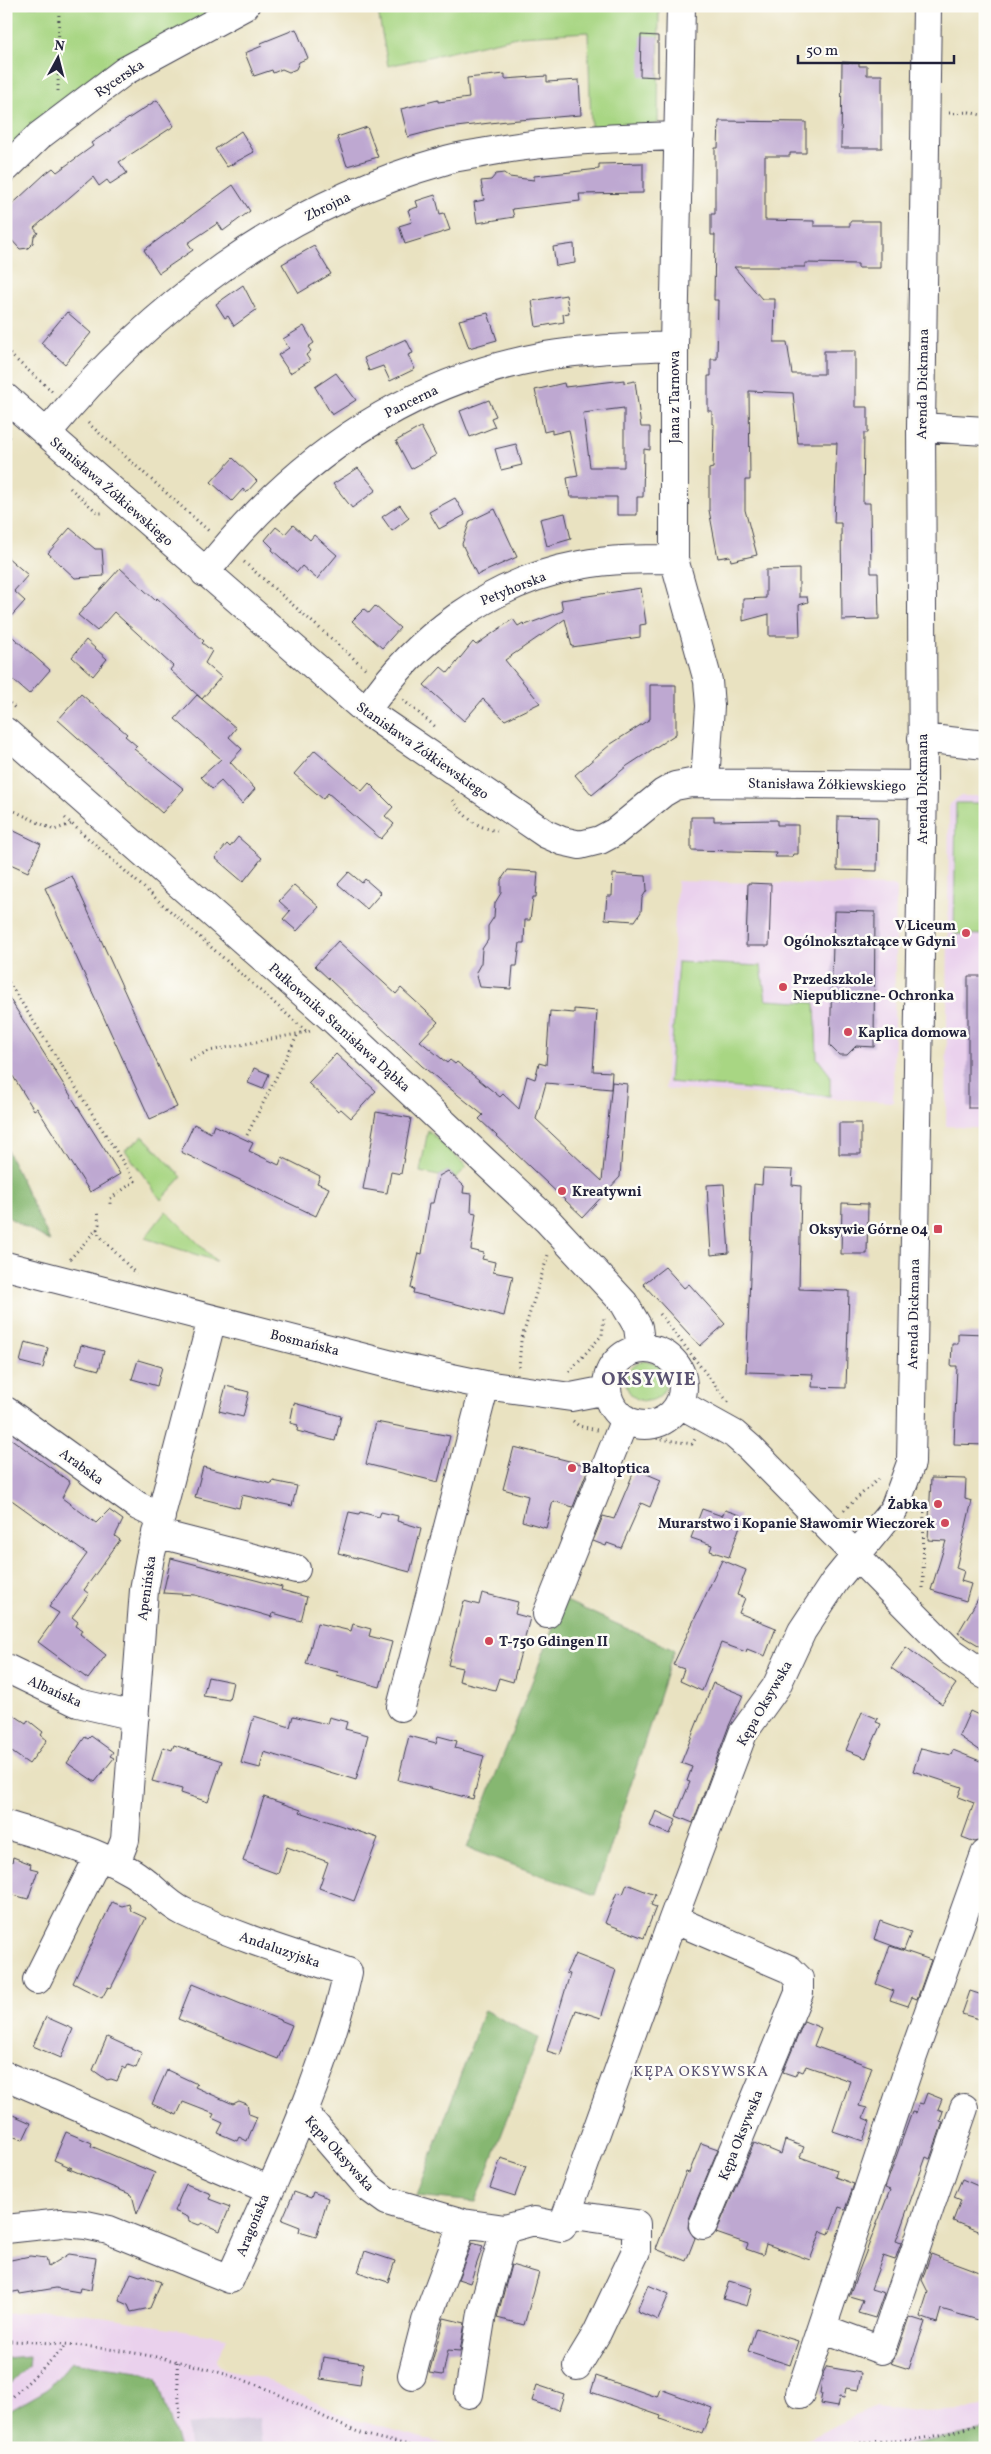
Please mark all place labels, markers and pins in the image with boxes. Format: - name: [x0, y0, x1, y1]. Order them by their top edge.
- place label: V Liceum Ogólnokształcące w Gdyni: [784, 917, 956, 952]
- marker: V Liceum Ogólnokształcące w Gdyni: [960, 927, 972, 939]
- place label: Przedszkole Niepubliczne- Ochronka: [793, 971, 954, 1006]
- marker: Przedszkole Niepubliczne- Ochronka: [777, 981, 789, 993]
- place label: Kaplica domowa: [858, 1024, 967, 1043]
- marker: Kaplica domowa: [842, 1026, 854, 1038]
- place label: Kreatywni: [572, 1183, 642, 1202]
- marker: Kreatywni: [556, 1185, 568, 1197]
- place label: Oksywie Górne 04: [809, 1221, 929, 1240]
- marker: Oksywie Górne 04: [932, 1223, 944, 1235]
- place label: Baltoptica: [582, 1460, 650, 1479]
- marker: Baltoptica: [566, 1462, 578, 1474]
- place label: Żabka: [887, 1496, 928, 1515]
- marker: Żabka: [932, 1498, 944, 1510]
- place label: Murarstwo i Kopanie Sławomir Wieczorek: [658, 1515, 936, 1534]
- marker: Murarstwo i Kopanie Sławomir Wieczorek: [939, 1517, 951, 1529]
- place label: T-750 Gdingen II: [499, 1633, 608, 1652]
- marker: T-750 Gdingen II: [483, 1635, 495, 1647]

